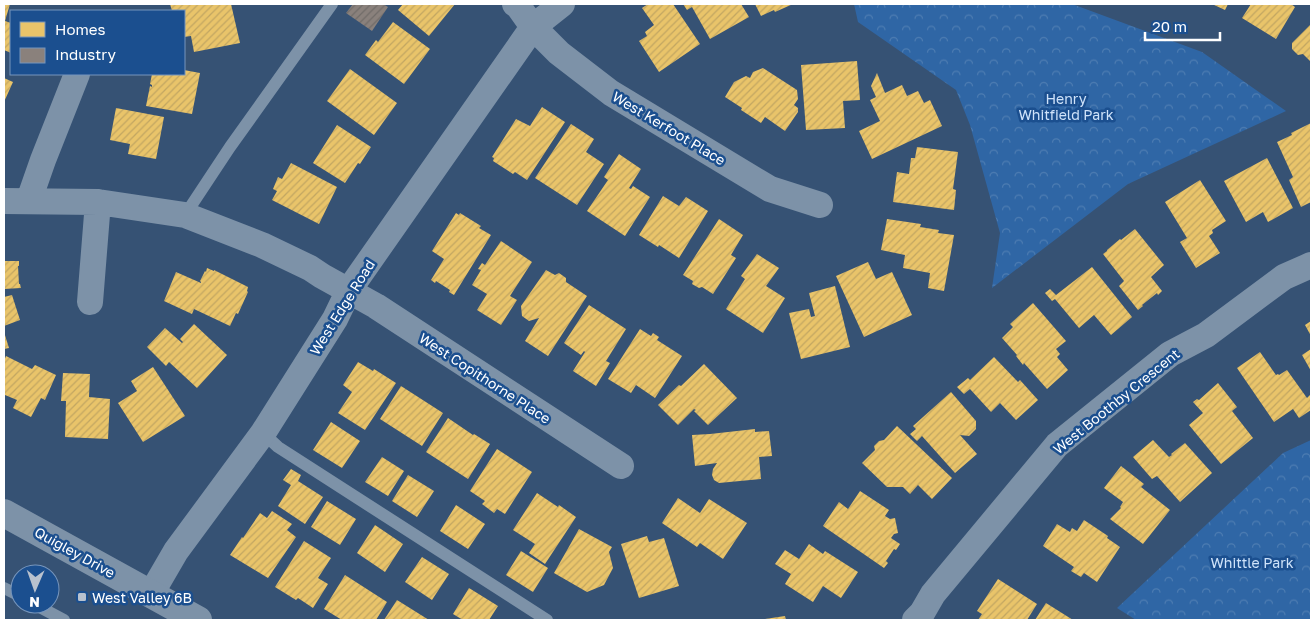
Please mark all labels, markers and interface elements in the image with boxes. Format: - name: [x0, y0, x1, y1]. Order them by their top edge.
- legend: [10, 10, 185, 75]
- scale bar: [1145, 10, 1220, 42]
- text: 20 m: [1152, 17, 1187, 35]
- text: Homes: [55, 20, 105, 38]
- text: Industry: [55, 45, 116, 63]
- street label: West Kerfoot Place: [609, 88, 729, 168]
- park label: Henry Whitfield Park: [1018, 90, 1114, 123]
- street label: West Edge Road: [306, 256, 378, 358]
- street label: West Copithorne Place: [416, 329, 554, 427]
- street label: West Boothby Crescent: [1049, 345, 1183, 457]
- street label: Quigley Drive: [32, 523, 118, 581]
- park label: Whittle Park: [1210, 554, 1294, 571]
- north arrow: [10, 564, 60, 614]
- place label: West Valley 6B: [92, 589, 192, 606]
- marker: West Valley 6B: [76, 591, 88, 603]
- text: N: [29, 594, 40, 611]

